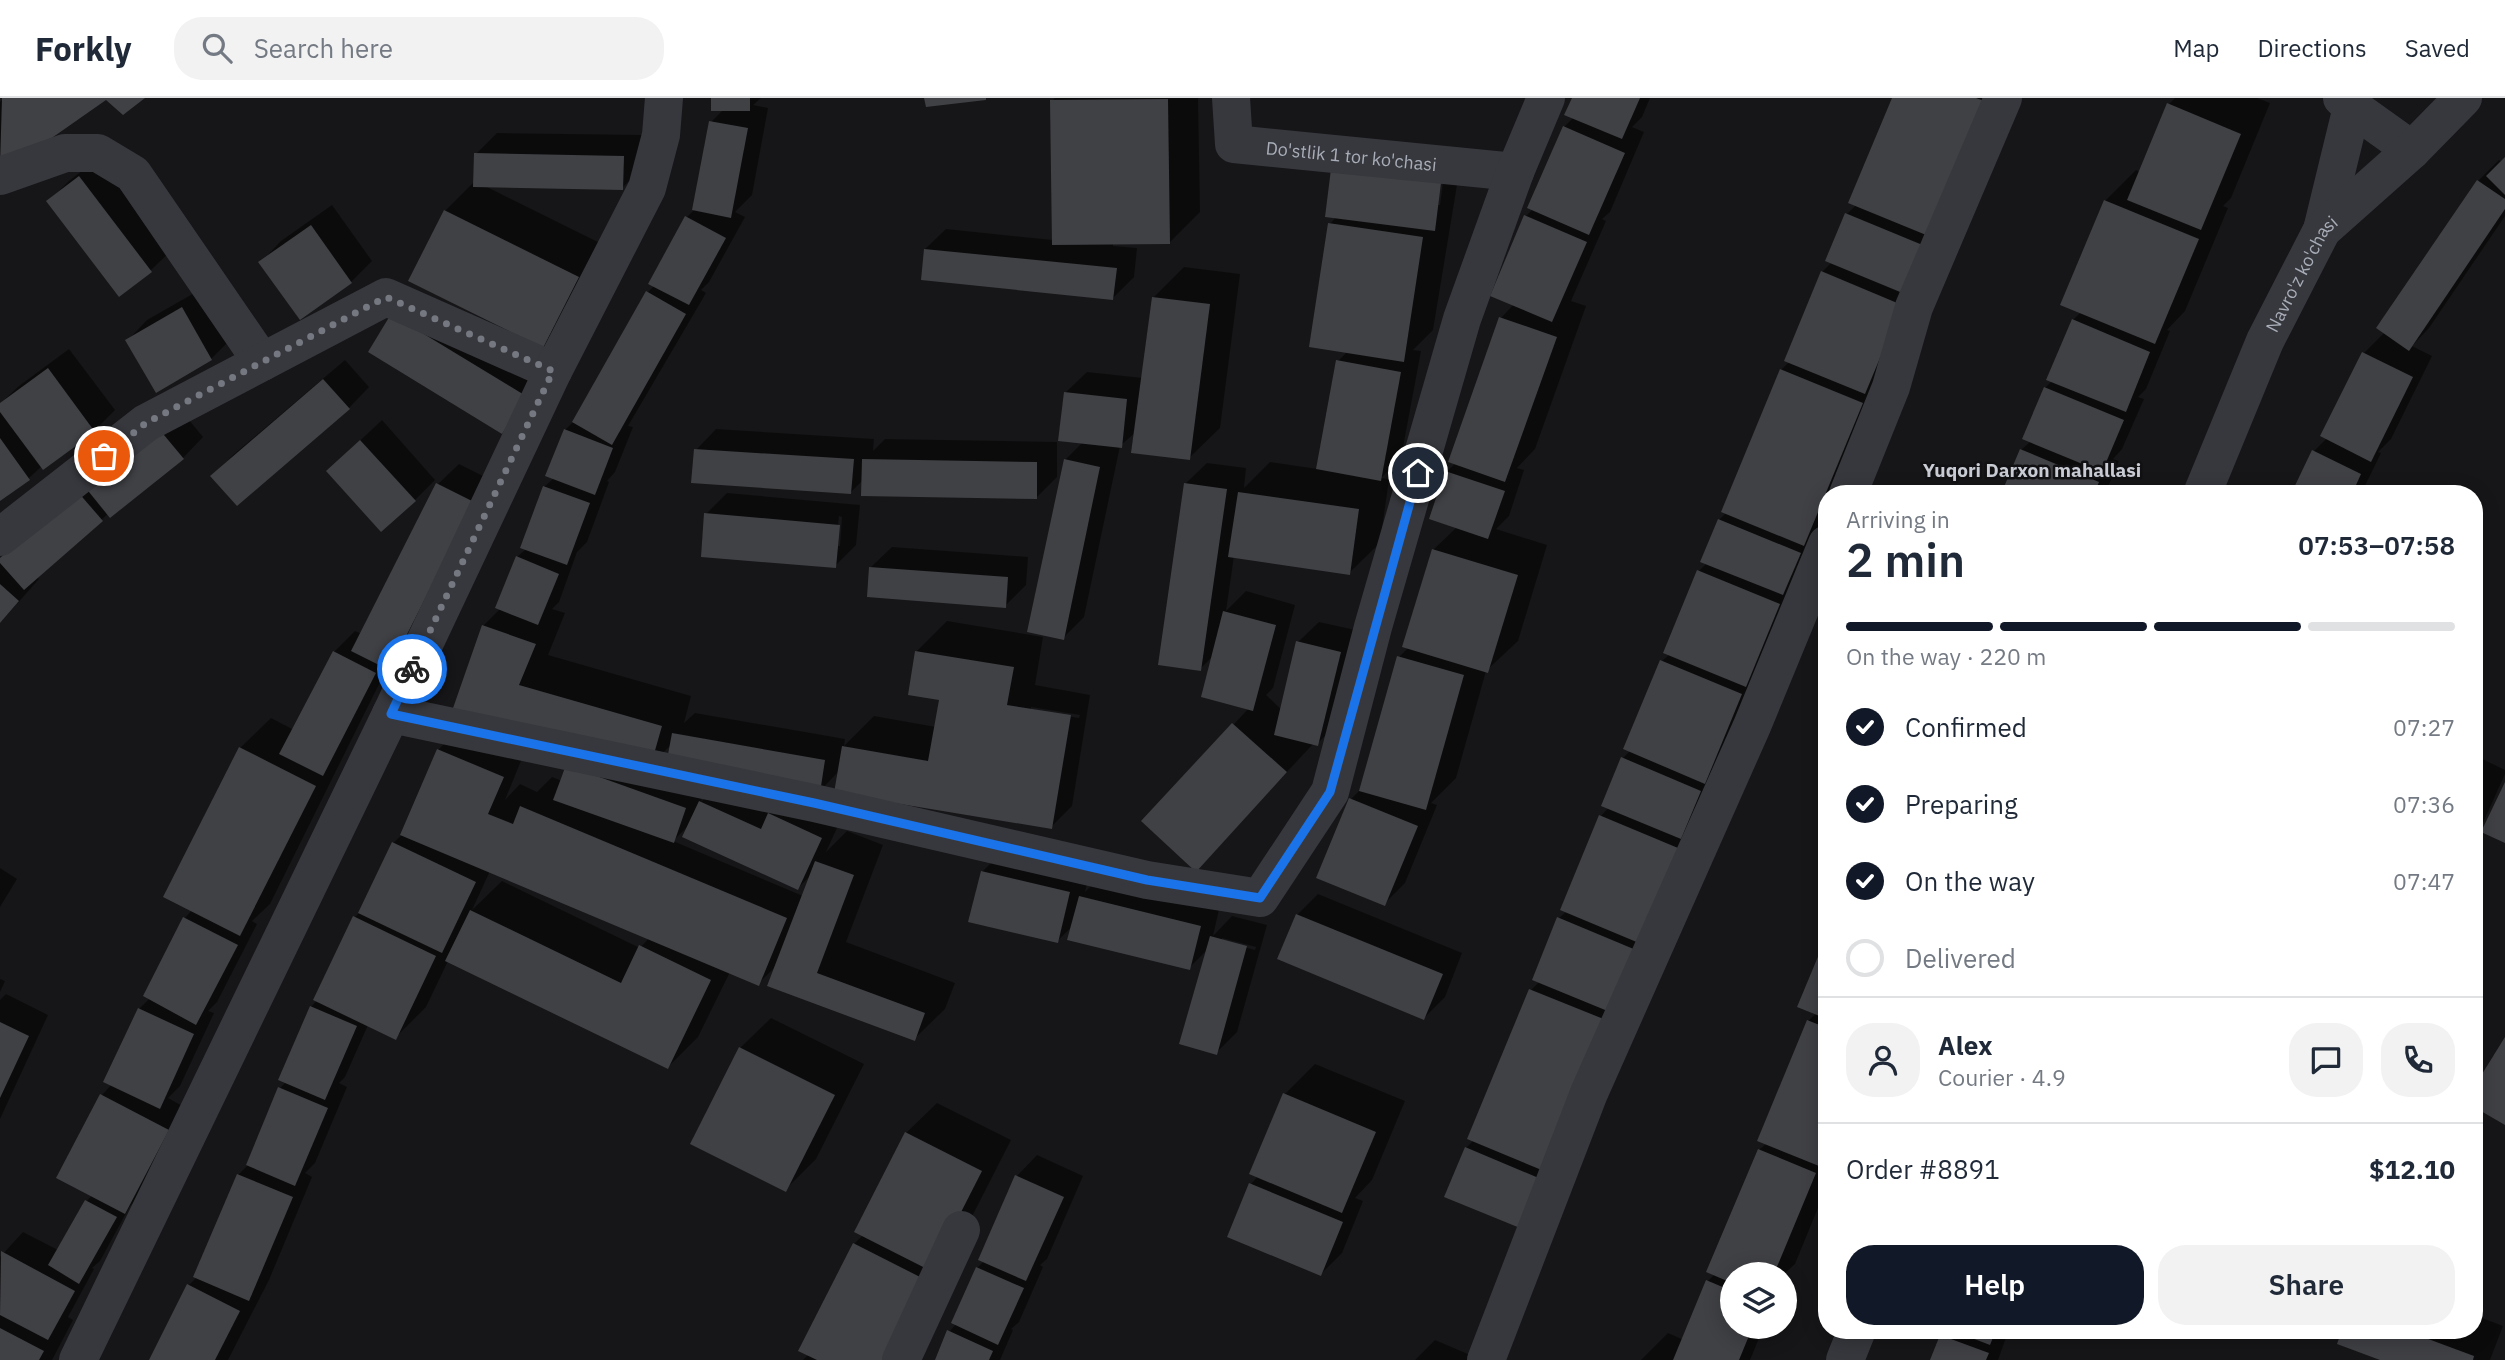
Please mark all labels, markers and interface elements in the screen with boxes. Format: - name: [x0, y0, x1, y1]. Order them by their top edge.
- search box: [174, 17, 664, 80]
- text: Forkly: [35, 27, 132, 70]
- icon: search: [198, 29, 236, 67]
- text: Search here: [254, 31, 393, 65]
- text: Map: [2173, 32, 2219, 64]
- text: Directions: [2257, 32, 2367, 64]
- text: Saved: [2405, 32, 2470, 64]
- street label: Do'stlik 1 tor ko'chasi: [1265, 136, 1438, 176]
- street label: Navro'z ko'chasi: [2260, 210, 2342, 336]
- pin: [74, 426, 134, 486]
- icon: bag: [85, 437, 123, 475]
- pin: [1388, 443, 1448, 503]
- icon: home: [1399, 454, 1437, 492]
- district label: Yuqori Darxon mahallasi: [1923, 458, 2141, 482]
- text: Arriving in: [1846, 504, 1950, 534]
- text: 07:53–07:58: [2298, 528, 2455, 562]
- text: 2 min: [1846, 530, 1965, 590]
- courier: [377, 634, 447, 704]
- text: On the way · 220 m: [1846, 641, 2046, 671]
- icon: bike: [393, 650, 431, 688]
- icon: check: [1846, 708, 1884, 746]
- text: Confirmed: [1905, 710, 2027, 744]
- text: 07:27: [2393, 712, 2455, 742]
- icon: check: [1846, 785, 1884, 823]
- text: Preparing: [1905, 787, 2018, 821]
- text: 07:36: [2393, 789, 2455, 819]
- icon: check: [1846, 862, 1884, 900]
- text: On the way: [1905, 864, 2035, 898]
- text: 07:47: [2393, 866, 2455, 896]
- text: Delivered: [1905, 941, 2016, 975]
- button: person: [1846, 1023, 1920, 1097]
- button: chat: [2289, 1023, 2363, 1097]
- button: phone: [2381, 1023, 2455, 1097]
- text: Alex: [1938, 1028, 1992, 1062]
- text: Courier · 4.9: [1938, 1062, 2066, 1092]
- text: Order #8891: [1846, 1152, 2000, 1186]
- text: $12.10: [2369, 1152, 2455, 1186]
- button: Help: [1846, 1245, 2144, 1325]
- button: Share: [2158, 1245, 2455, 1325]
- map controls: [1720, 1262, 1797, 1339]
- button: layers: [1720, 1262, 1797, 1339]

